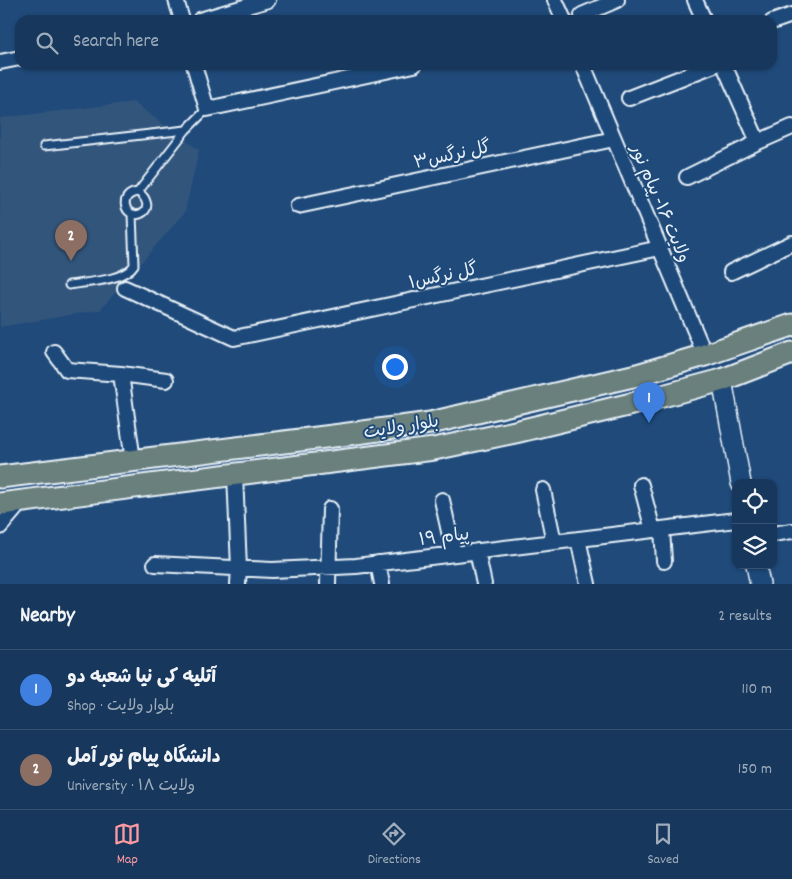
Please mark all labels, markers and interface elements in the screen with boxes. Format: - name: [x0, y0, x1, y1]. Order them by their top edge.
- search box: [15, 15, 777, 70]
- icon: search: [33, 29, 61, 57]
- text: Search here: [73, 29, 159, 56]
- street label: گل نرگس۳: [412, 136, 494, 177]
- street label: ولایت ۱۶- پیام نور: [622, 140, 695, 267]
- pin: 2: [55, 220, 87, 261]
- street label: گل نرگس۱: [407, 258, 481, 297]
- your location: [382, 354, 408, 380]
- pin: 1: [633, 382, 665, 423]
- street label: بلوار ولایت: [362, 410, 441, 447]
- map controls: [732, 479, 777, 569]
- button: locate: [732, 479, 777, 524]
- street label: پیام ۱۹: [418, 523, 471, 554]
- button: layers: [732, 524, 777, 569]
- text: Nearby: [20, 602, 75, 632]
- text: 2 results: [718, 605, 772, 628]
- text: آتلیه کی نیا شعبه دو: [67, 665, 216, 692]
- text: 1: [34, 678, 38, 701]
- text: 110 m: [742, 678, 772, 701]
- text: Shop · بلوار ولایت: [67, 695, 174, 718]
- text: دانشگاه پیام نور آمل: [67, 745, 220, 772]
- text: 2: [33, 758, 40, 781]
- text: 150 m: [738, 758, 772, 781]
- text: University · ولایت ۱۸: [67, 775, 195, 798]
- tab: Map: [113, 820, 141, 870]
- tab: Directions: [368, 820, 421, 870]
- tab: Saved: [647, 820, 679, 870]

